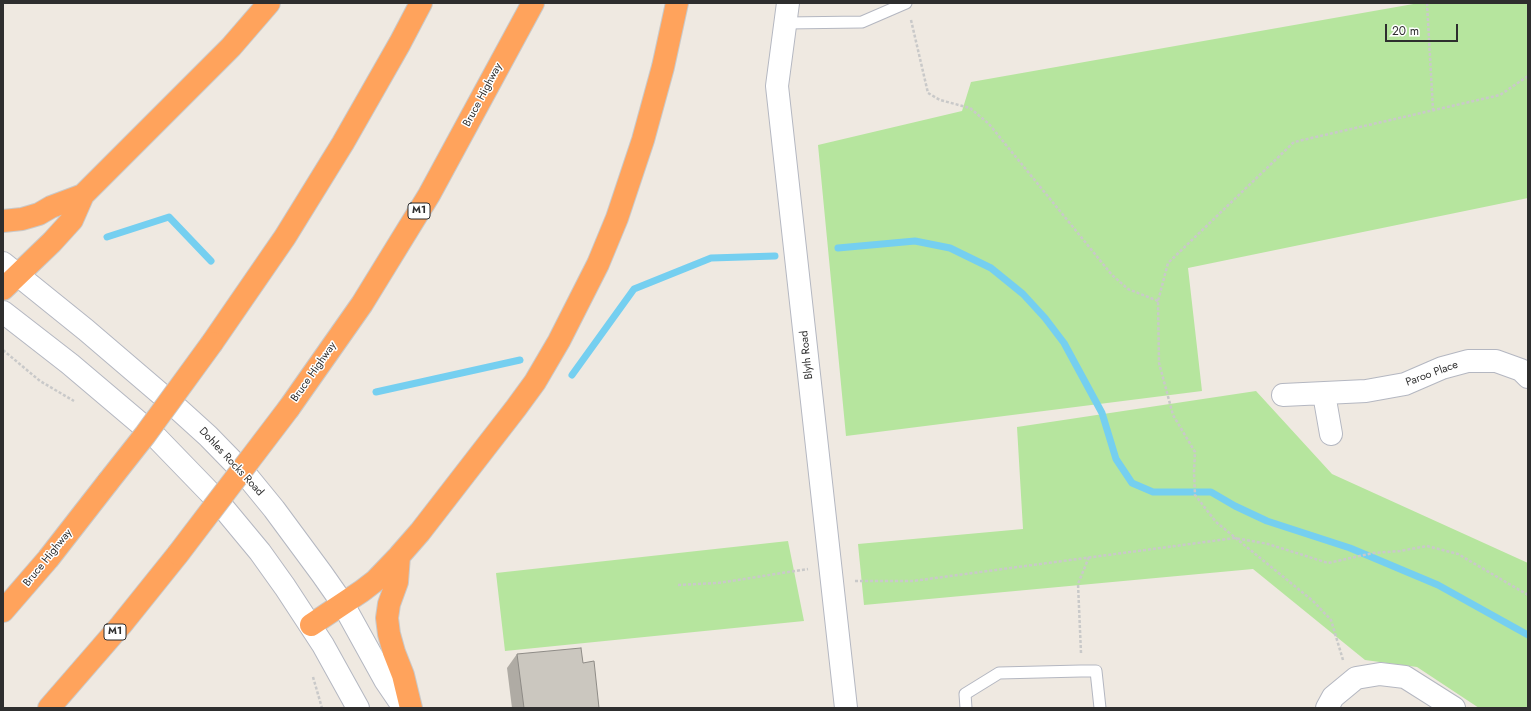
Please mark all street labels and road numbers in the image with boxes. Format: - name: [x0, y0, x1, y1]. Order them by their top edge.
- street label: Bruce Highway: [461, 61, 505, 129]
- road number: M1: [408, 203, 430, 219]
- street label: Blyth Road: [798, 330, 816, 380]
- street label: Bruce Highway: [288, 339, 340, 405]
- street label: Paroo Place: [1404, 358, 1460, 390]
- street label: Dohles Rocks Road: [196, 425, 266, 499]
- street label: Bruce Highway: [21, 527, 75, 589]
- road number: M1: [104, 624, 126, 640]

